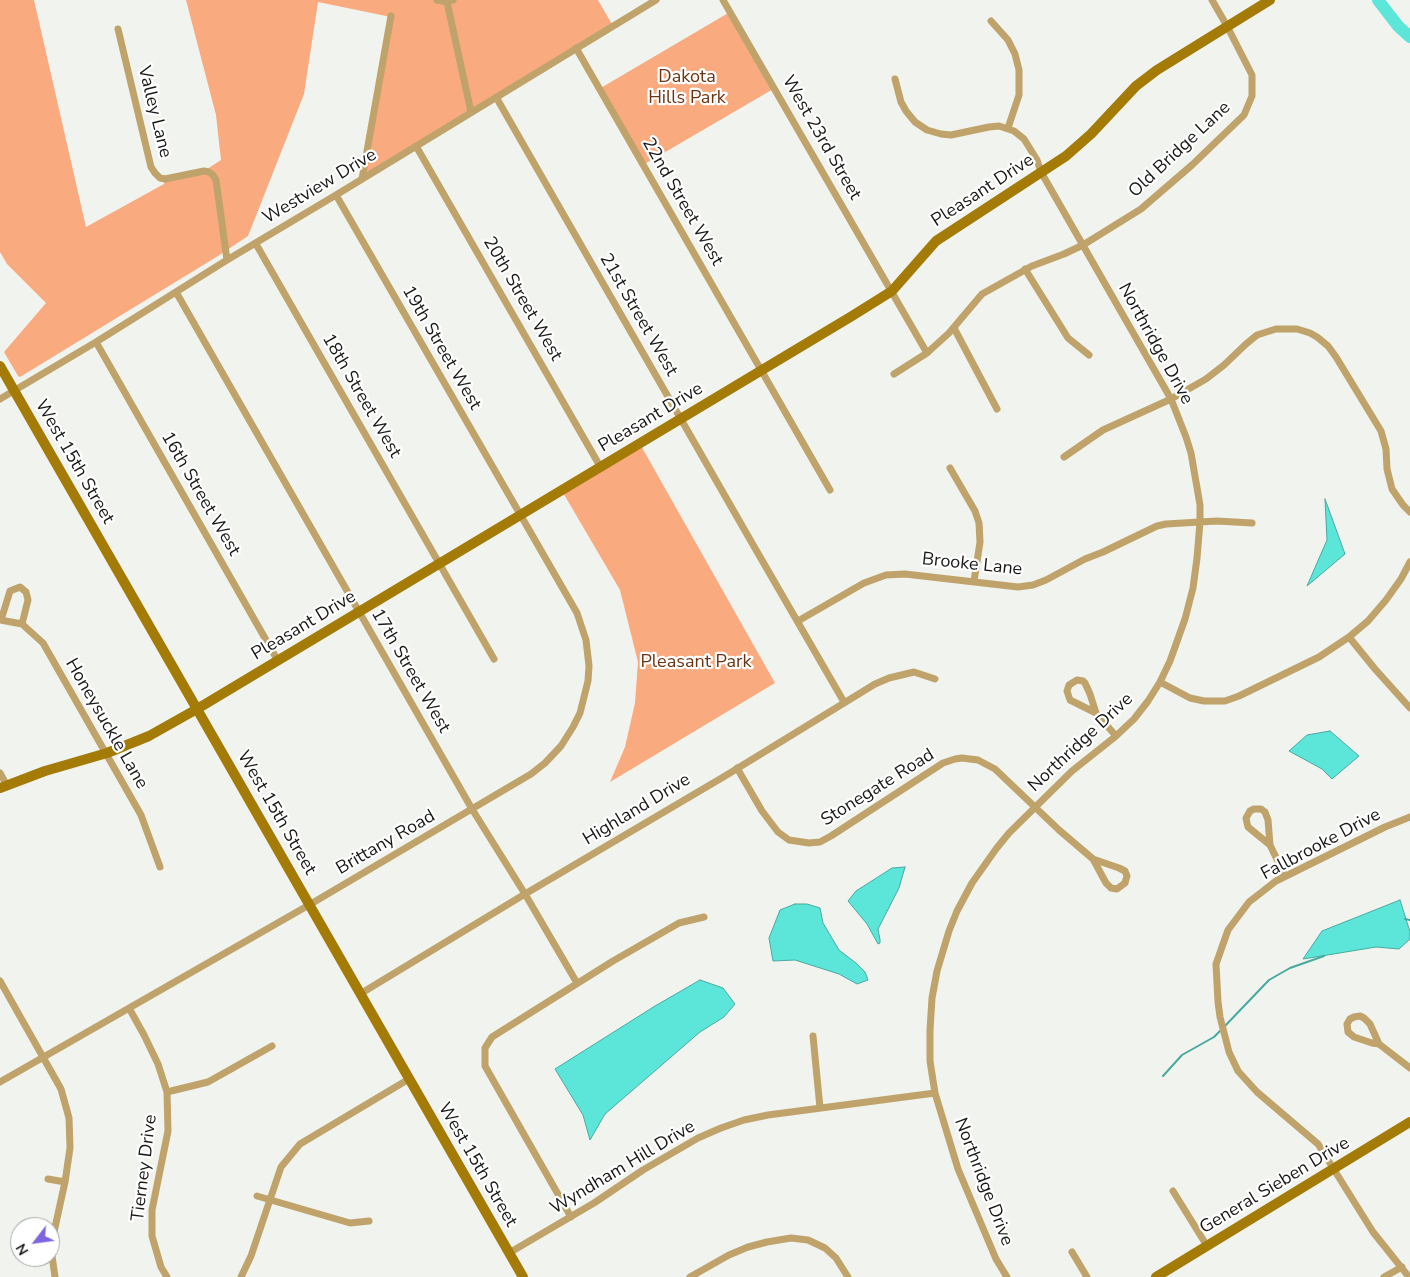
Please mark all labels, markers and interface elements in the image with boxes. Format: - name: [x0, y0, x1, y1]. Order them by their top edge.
- street label: Valley Lane: [132, 64, 176, 160]
- park label: Dakota Hills Park: [648, 67, 726, 110]
- street label: West 23rd Street: [777, 72, 865, 204]
- street label: Old Bridge Lane: [1125, 97, 1235, 203]
- street label: 22nd Street West: [637, 134, 727, 270]
- street label: Westview Drive: [259, 145, 381, 229]
- street label: Pleasant Drive: [928, 150, 1038, 232]
- street label: 20th Street West: [478, 233, 566, 365]
- street label: 21st Street West: [594, 250, 682, 380]
- street label: Northridge Drive: [1113, 280, 1197, 408]
- street label: 19th Street West: [397, 282, 485, 414]
- street label: 18th Street West: [317, 330, 405, 462]
- street label: Pleasant Drive: [595, 378, 707, 458]
- street label: West 15th Street: [30, 396, 118, 528]
- street label: 16th Street West: [156, 428, 244, 560]
- street label: Brooke Lane: [921, 549, 1023, 581]
- street label: Pleasant Drive: [248, 586, 360, 666]
- street label: 17th Street West: [366, 605, 454, 737]
- park label: Pleasant Park: [640, 652, 752, 674]
- street label: Honeysuckle Lane: [60, 655, 152, 793]
- street label: Northridge Drive: [1024, 689, 1138, 797]
- street label: Stonegate Road: [817, 745, 939, 831]
- street label: West 15th Street: [232, 747, 320, 879]
- street label: Highland Drive: [579, 769, 695, 851]
- street label: Fallbrooke Drive: [1258, 804, 1384, 886]
- street label: Brittany Road: [333, 806, 439, 880]
- street label: West 15th Street: [433, 1099, 521, 1231]
- street label: Tierney Drive: [128, 1113, 162, 1223]
- street label: Northridge Drive: [949, 1115, 1017, 1249]
- street label: Wyndham Hill Drive: [547, 1116, 699, 1220]
- street label: General Sieben Drive: [1196, 1133, 1354, 1239]
- north arrow: [10, 1217, 60, 1267]
- text: N: [12, 1240, 33, 1259]

